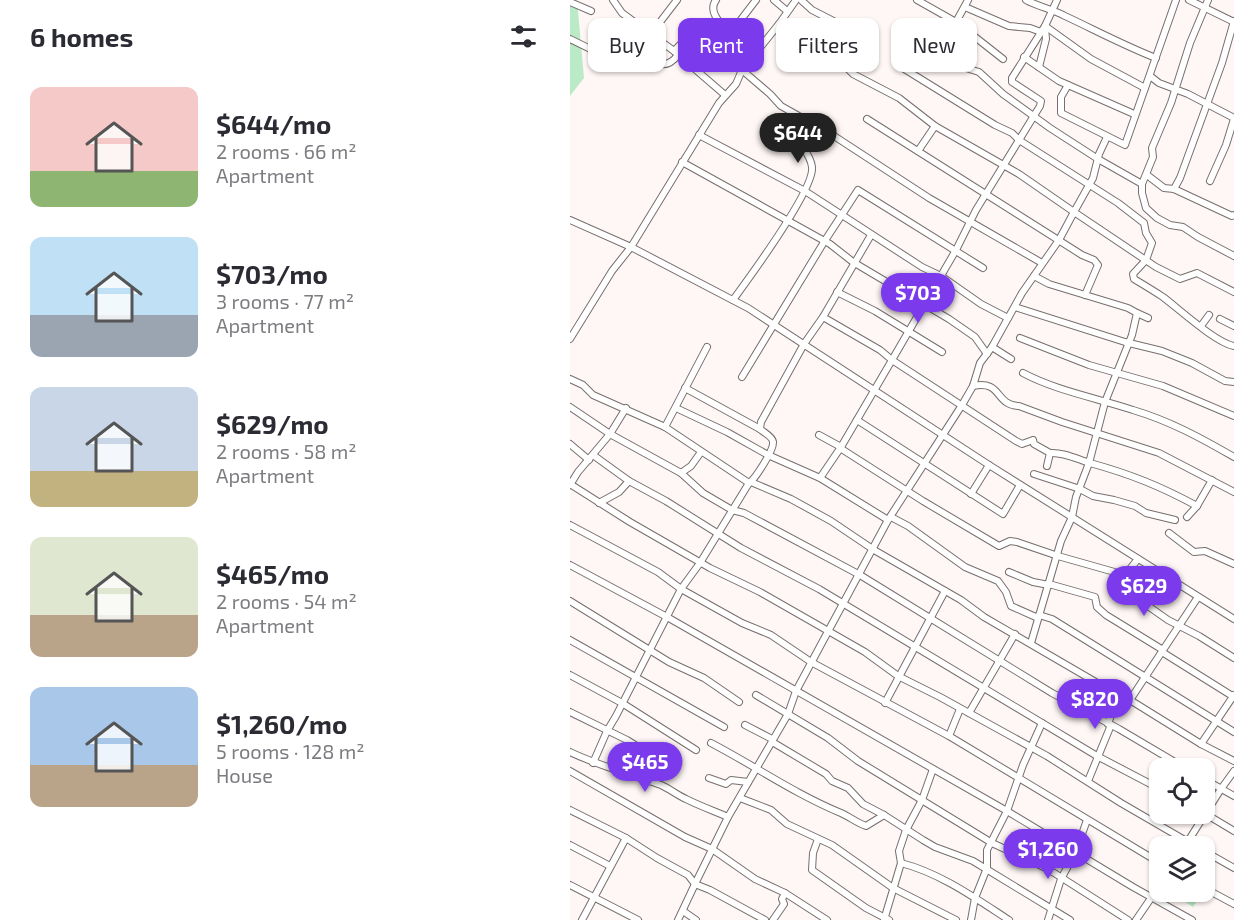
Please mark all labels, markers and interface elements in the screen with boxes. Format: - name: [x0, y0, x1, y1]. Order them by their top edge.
- chip: Buy: [588, 18, 666, 72]
- chip: Rent: [678, 18, 764, 72]
- chip: Filters: [776, 18, 879, 72]
- chip: New: [891, 18, 977, 72]
- icon: filters: [507, 20, 540, 53]
- text: 6 homes: [30, 21, 133, 52]
- text: $644/mo: [216, 108, 331, 139]
- icon: home: [78, 111, 150, 183]
- pin: $644: [762, 113, 834, 164]
- text: $644: [774, 120, 822, 144]
- text: 2 rooms · 66 m²: [216, 139, 357, 163]
- text: Apartment: [216, 163, 314, 187]
- text: $703/mo: [216, 258, 328, 289]
- icon: home: [78, 261, 150, 333]
- pin: $703: [882, 273, 954, 324]
- text: $703: [895, 280, 941, 304]
- text: 3 rooms · 77 m²: [216, 289, 354, 313]
- text: Apartment: [216, 313, 314, 337]
- text: $629/mo: [216, 408, 329, 439]
- icon: home: [78, 411, 150, 483]
- text: 2 rooms · 58 m²: [216, 439, 357, 463]
- text: Apartment: [216, 463, 314, 487]
- text: $465/mo: [216, 558, 329, 589]
- icon: home: [78, 561, 150, 633]
- pin: $629: [1108, 566, 1180, 617]
- text: $629: [1121, 573, 1167, 597]
- text: 2 rooms · 54 m²: [216, 589, 357, 613]
- text: Apartment: [216, 613, 314, 637]
- pin: $820: [1059, 679, 1131, 730]
- text: $820: [1071, 686, 1119, 710]
- text: $1,260/mo: [216, 708, 347, 739]
- icon: home: [78, 711, 150, 783]
- text: 5 rooms · 128 m²: [216, 739, 365, 763]
- pin: $465: [609, 742, 681, 793]
- text: $465: [621, 749, 669, 773]
- map controls: [1149, 758, 1215, 902]
- button: locate: [1149, 758, 1215, 824]
- text: House: [216, 763, 273, 787]
- pin: $1,260: [999, 829, 1097, 880]
- text: $1,260: [1017, 836, 1079, 860]
- button: layers: [1149, 836, 1215, 902]

